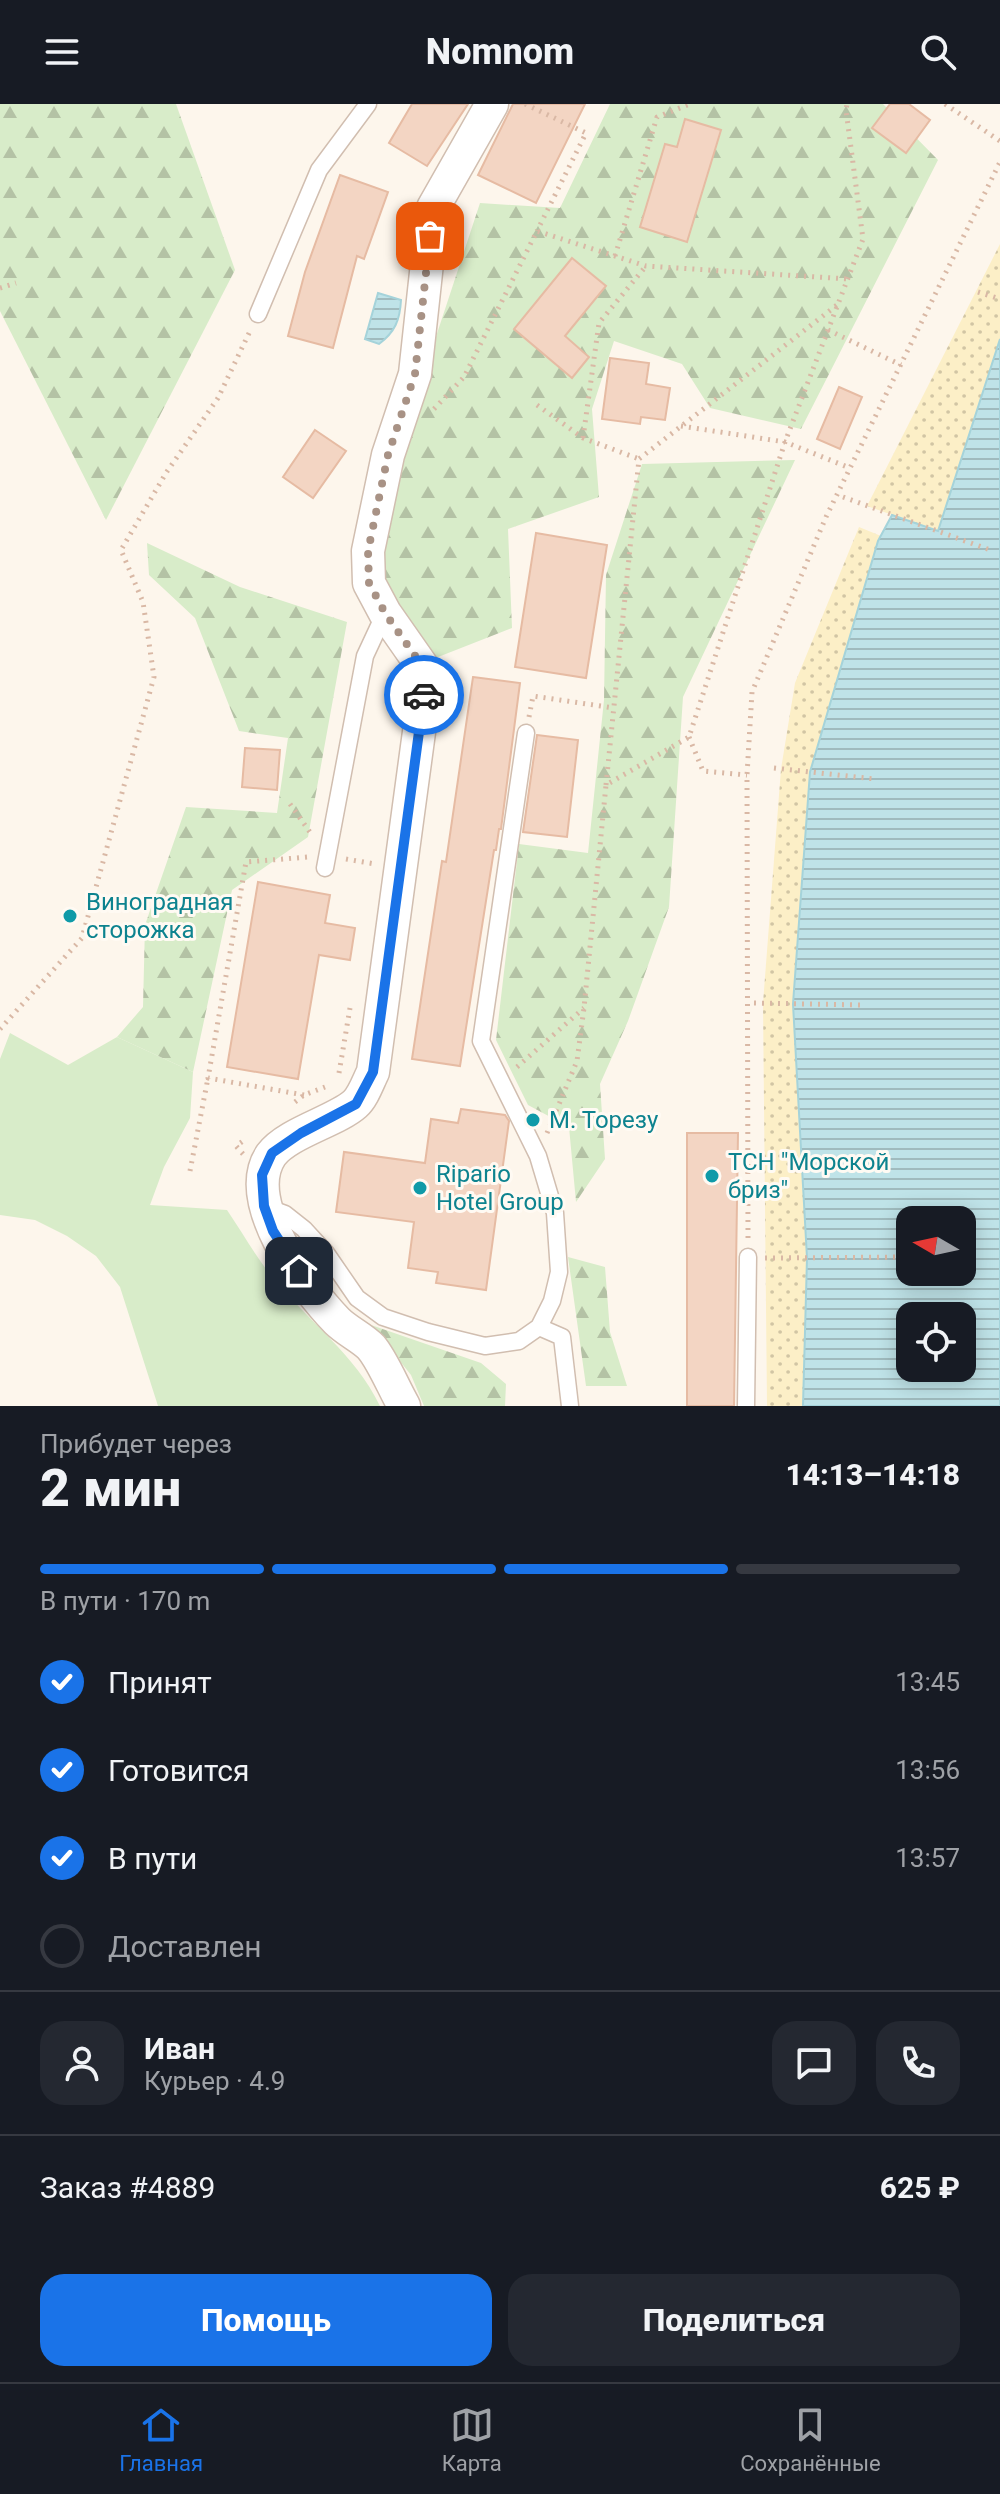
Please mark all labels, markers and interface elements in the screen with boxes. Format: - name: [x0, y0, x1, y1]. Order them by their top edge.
- icon: menu: [40, 30, 84, 74]
- icon: search: [916, 30, 960, 74]
- text: Nomnom: [426, 31, 574, 73]
- pin: [396, 202, 464, 270]
- icon: bag: [408, 214, 452, 258]
- courier: [384, 655, 464, 735]
- icon: car: [402, 673, 446, 717]
- place label: Виноградная сторожка: [86, 888, 234, 944]
- marker: Виноградная сторожка: [61, 907, 79, 925]
- place label: М. Торезу: [549, 1106, 659, 1134]
- marker: М. Торезу: [524, 1111, 542, 1129]
- place label: ТСН "Морской бриз": [728, 1148, 889, 1204]
- place label: Ripario Hotel Group: [436, 1160, 564, 1216]
- marker: ТСН "Морской бриз": [703, 1167, 721, 1185]
- marker: Ripario Hotel Group: [411, 1179, 429, 1197]
- north arrow: [896, 1206, 976, 1286]
- map controls: [896, 1206, 976, 1382]
- pin: [265, 1237, 333, 1305]
- icon: home: [277, 1249, 321, 1293]
- button: locate: [896, 1302, 976, 1382]
- text: Прибудет через: [40, 1429, 232, 1459]
- text: 14:13–14:18: [785, 1457, 960, 1492]
- text: 2 мин: [40, 1458, 181, 1519]
- text: В пути · 170 m: [40, 1586, 210, 1616]
- icon: check: [40, 1660, 84, 1704]
- text: Принят: [108, 1665, 212, 1700]
- text: 13:45: [895, 1667, 960, 1697]
- icon: check: [40, 1748, 84, 1792]
- text: Готовится: [108, 1753, 250, 1788]
- text: 13:56: [895, 1755, 960, 1785]
- icon: check: [40, 1836, 84, 1880]
- text: В пути: [108, 1841, 197, 1876]
- text: 13:57: [895, 1843, 960, 1873]
- text: Доставлен: [108, 1929, 262, 1964]
- button: person: [40, 2021, 124, 2105]
- button: chat: [772, 2021, 856, 2105]
- button: phone: [876, 2021, 960, 2105]
- text: Иван: [144, 2031, 215, 2066]
- text: Курьер · 4.9: [144, 2066, 285, 2096]
- text: Заказ #4889: [40, 2170, 215, 2205]
- text: 625 ₽: [880, 2170, 960, 2205]
- button: Помощь: [40, 2274, 492, 2366]
- button: Поделиться: [508, 2274, 960, 2366]
- tab: Главная: [119, 2403, 203, 2476]
- tab: Карта: [442, 2403, 502, 2476]
- tab: Сохранённые: [740, 2403, 881, 2476]

